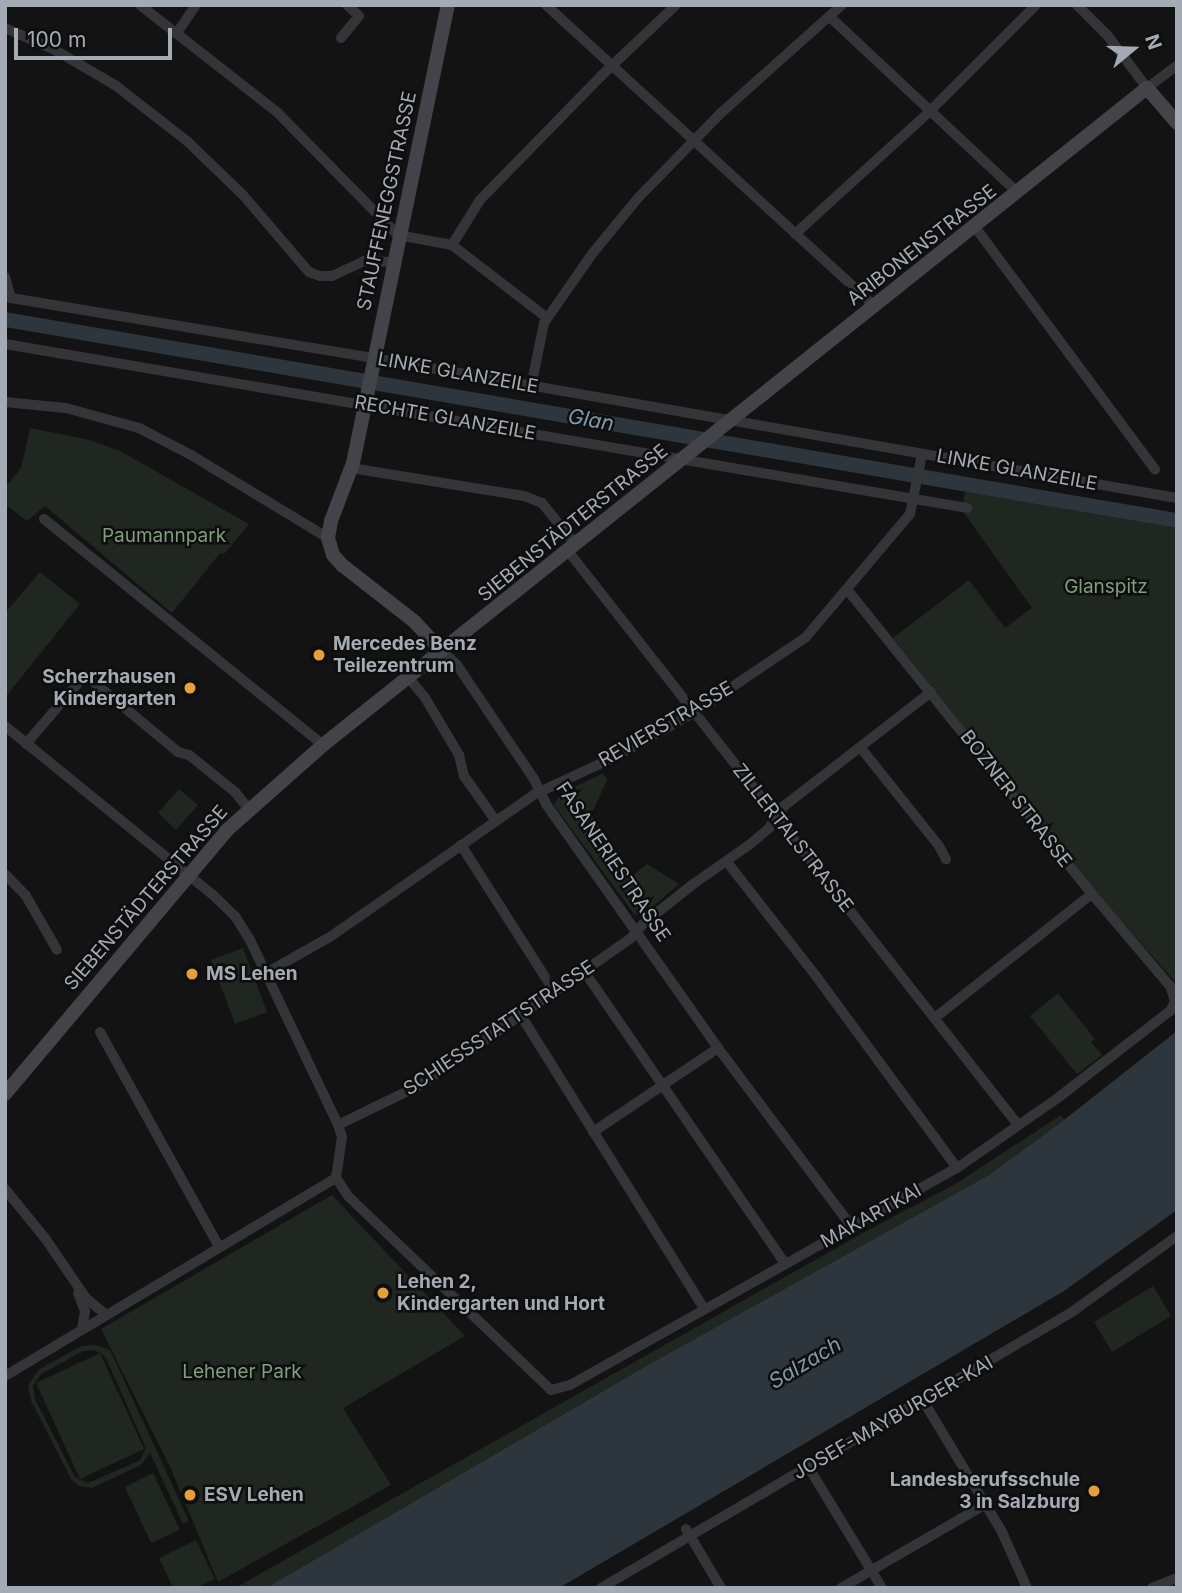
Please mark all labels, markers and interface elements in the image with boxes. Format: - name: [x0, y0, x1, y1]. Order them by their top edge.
- scale bar: [18, 14, 175, 58]
- north arrow: [1098, 14, 1168, 84]
- text: 100 m: [27, 27, 86, 52]
- text: N: [1140, 31, 1167, 53]
- street label: STAUFFENEGGSTRASSE: [353, 89, 421, 313]
- street label: ARIBONENSTRASSE: [843, 180, 1001, 310]
- street label: LINKE GLANZEILE: [376, 348, 540, 398]
- street label: RECHTE GLANZEILE: [353, 391, 537, 445]
- water label: Glan: [566, 404, 616, 436]
- street label: SIEBENSTÄDTERSTRASSE: [474, 439, 672, 607]
- street label: LINKE GLANZEILE: [935, 445, 1099, 495]
- park label: Paumannpark: [102, 525, 226, 547]
- park label: Glanspitz: [1064, 576, 1148, 598]
- place label: Mercedes Benz Teilezentrum: [333, 633, 477, 677]
- marker: Mercedes Benz Teilezentrum: [311, 647, 327, 663]
- place label: Scherzhausen Kindergarten: [42, 666, 176, 710]
- street label: REVIERSTRASSE: [595, 676, 737, 772]
- marker: Scherzhausen Kindergarten: [182, 680, 198, 696]
- street label: BOZNER STRASSE: [955, 726, 1077, 872]
- street label: ZILLERTALSTRASSE: [728, 759, 858, 917]
- street label: FASANERIESTRASSE: [551, 778, 675, 946]
- street label: SIEBENSTÄDTERSTRASSE: [59, 801, 233, 995]
- street label: SCHIESSSTATTSTRASSE: [399, 955, 599, 1101]
- place label: MS Lehen: [206, 963, 298, 985]
- marker: MS Lehen: [184, 966, 200, 982]
- street label: MAKARTKAI: [817, 1179, 925, 1253]
- place label: Lehen 2, Kindergarten und Hort: [397, 1271, 605, 1315]
- marker: Lehen 2, Kindergarten und Hort: [375, 1285, 391, 1301]
- water label: Salzach: [764, 1332, 846, 1394]
- street label: JOSEF-MAYBURGER-KAI: [789, 1351, 997, 1485]
- park label: Lehener Park: [182, 1361, 302, 1383]
- place label: Landesberufsschule 3 in Salzburg: [890, 1469, 1080, 1513]
- marker: Landesberufsschule 3 in Salzburg: [1086, 1483, 1102, 1499]
- place label: ESV Lehen: [204, 1484, 304, 1506]
- marker: ESV Lehen: [182, 1487, 198, 1503]

